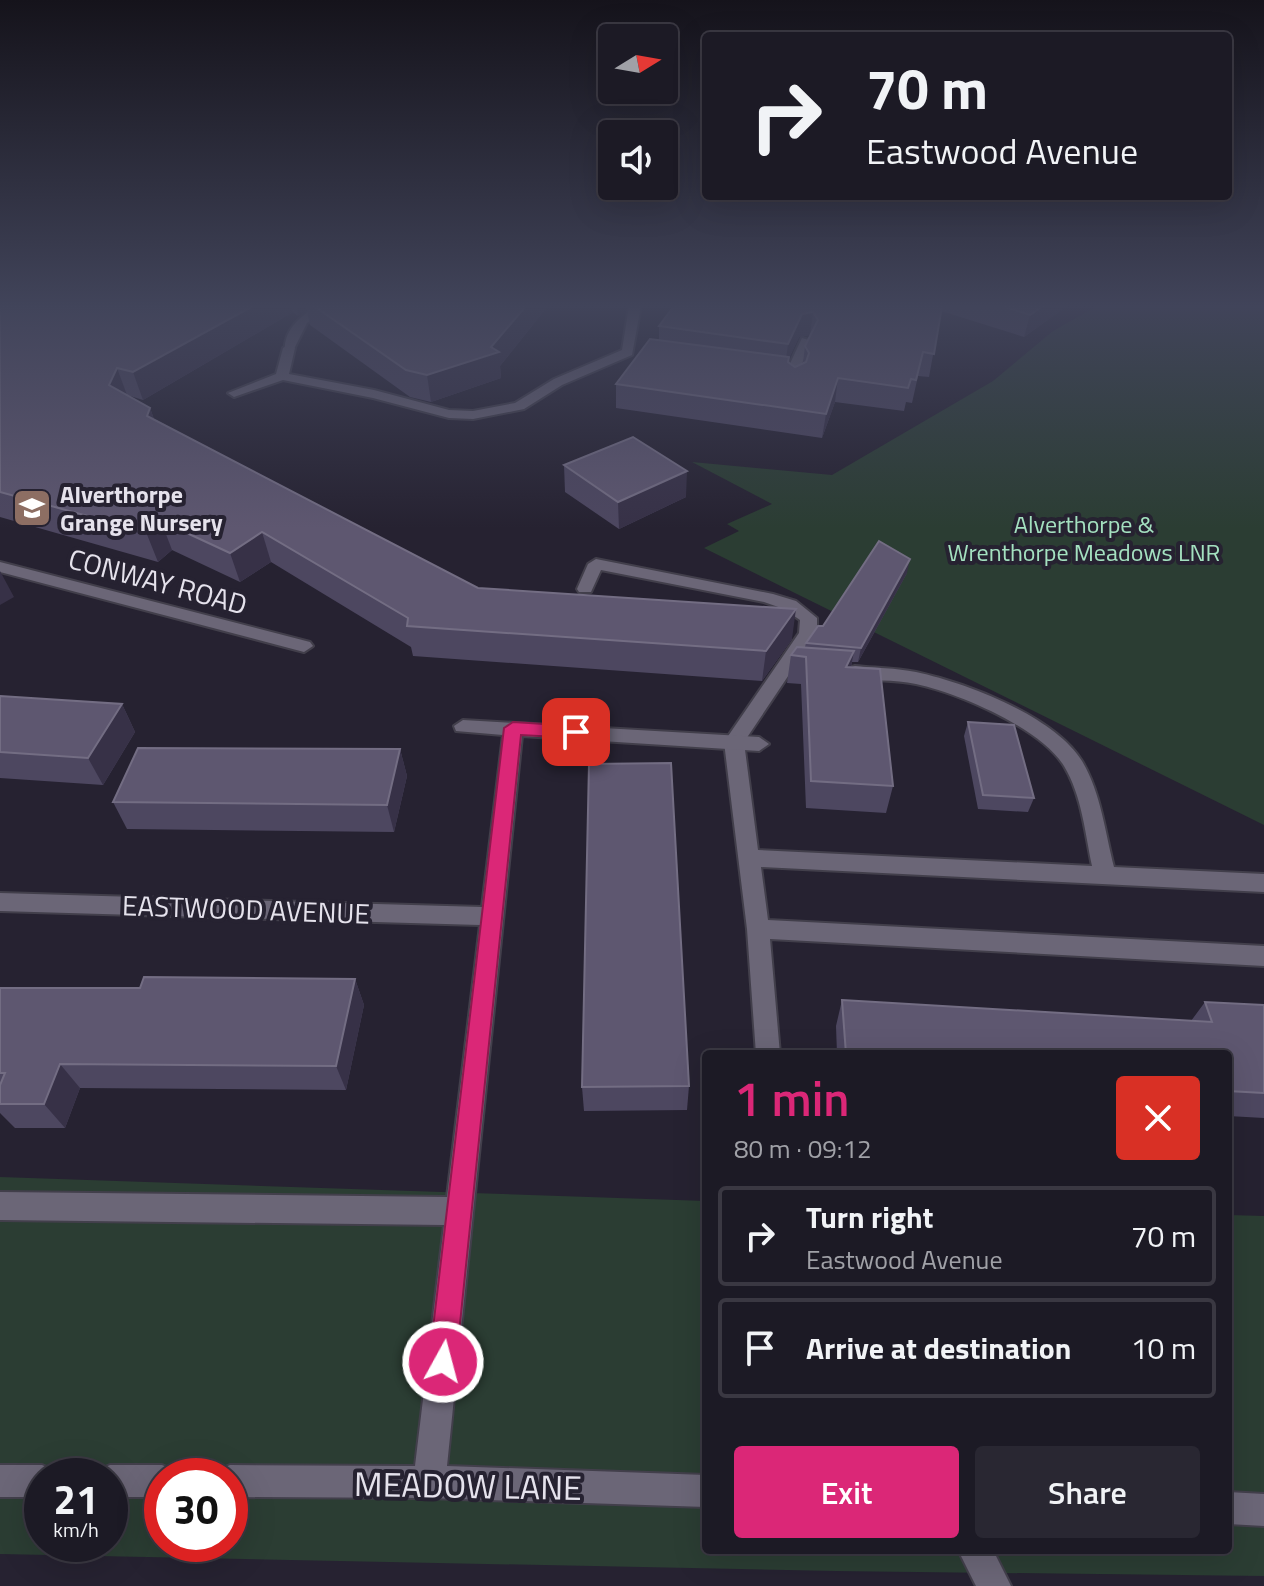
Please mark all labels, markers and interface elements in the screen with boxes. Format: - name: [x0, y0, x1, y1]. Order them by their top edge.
- north arrow: [598, 24, 678, 104]
- map controls: [598, 24, 678, 200]
- text: 70 m: [866, 46, 988, 131]
- icon: right: [734, 64, 838, 168]
- button: sound: [598, 120, 678, 200]
- text: Eastwood Avenue: [866, 123, 1138, 178]
- place label: Alverthorpe Grange Nursery: [60, 476, 223, 540]
- school or university icon: Alverthorpe Grange Nursery: [11, 487, 53, 529]
- park label: Alverthorpe & Wrenthorpe Meadows LNR: [948, 506, 1220, 570]
- street label: CONWAY ROAD: [64, 537, 252, 625]
- pin: [542, 698, 610, 766]
- icon: arrive: [554, 710, 598, 754]
- street label: EASTWOOD AVENUE: [121, 883, 371, 935]
- text: 1 min: [734, 1062, 849, 1135]
- button: close: [1116, 1076, 1200, 1160]
- text: 80 m · 09:12: [734, 1129, 872, 1168]
- text: Turn right: [806, 1194, 934, 1240]
- text: 70 m: [1131, 1213, 1196, 1259]
- icon: right: [738, 1214, 782, 1258]
- text: Eastwood Avenue: [806, 1240, 1003, 1279]
- position arrow: [401, 1320, 485, 1404]
- text: Arrive at destination: [806, 1325, 1071, 1371]
- text: 10 m: [1131, 1325, 1196, 1371]
- icon: arrive: [738, 1326, 782, 1370]
- button: Exit: [734, 1446, 959, 1538]
- button: Share: [975, 1446, 1200, 1538]
- street label: MEADOW LANE: [354, 1457, 582, 1513]
- speed limit sign: 30: [144, 1458, 248, 1562]
- text: 21: [54, 1469, 98, 1530]
- text: km/h: [53, 1514, 99, 1545]

